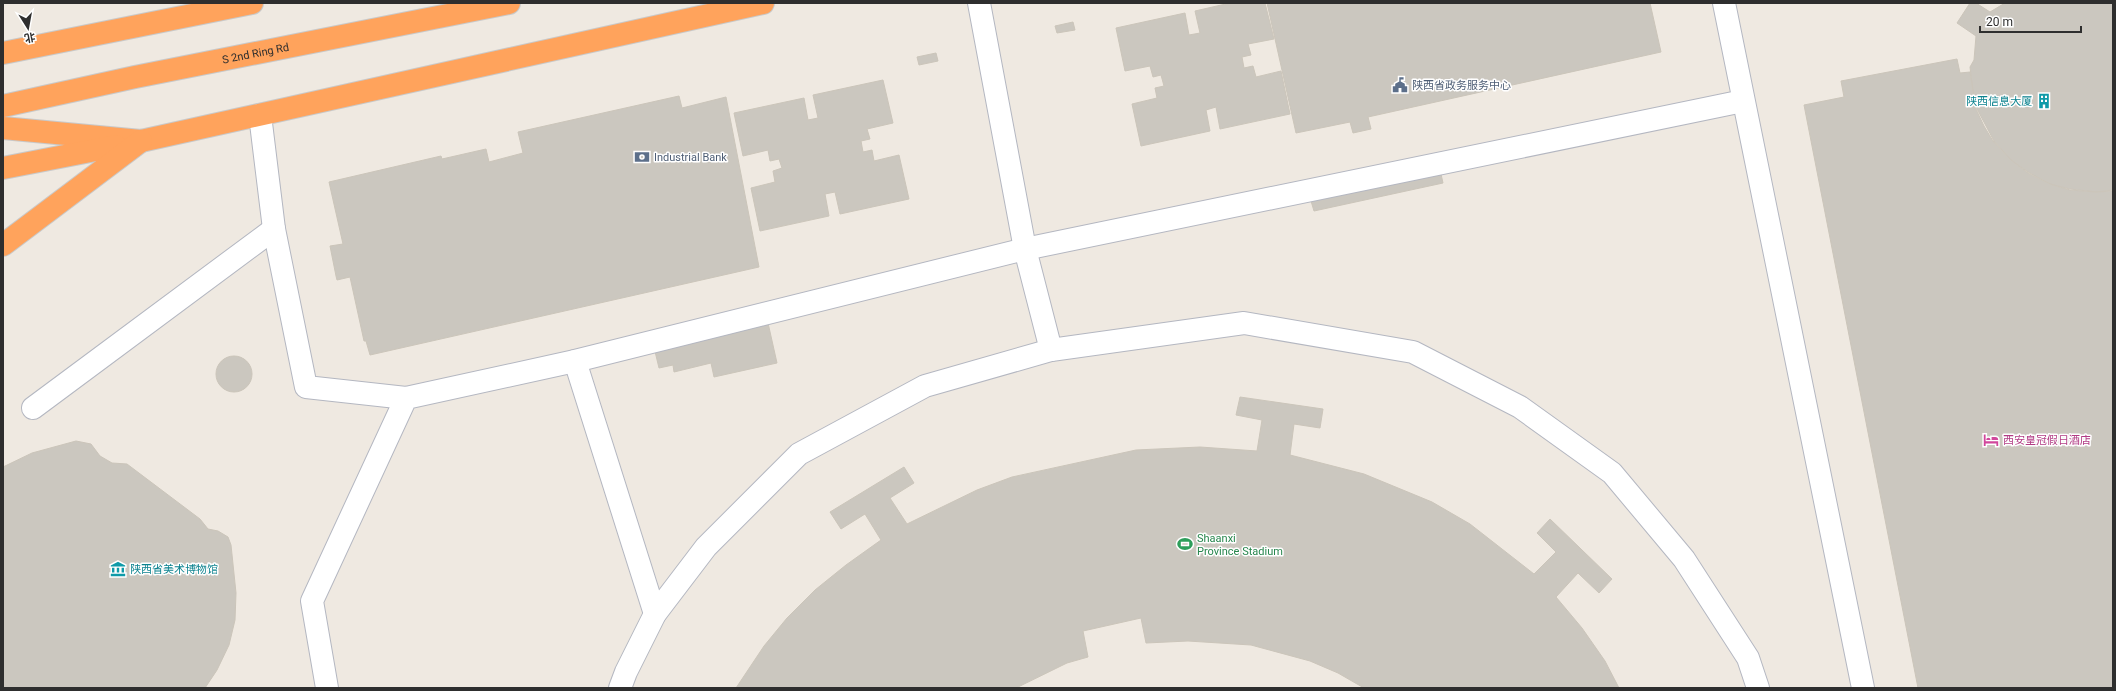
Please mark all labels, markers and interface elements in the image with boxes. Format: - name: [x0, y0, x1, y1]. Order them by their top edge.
- north arrow: [8, 8, 48, 48]
- scale bar: [1980, 8, 2081, 34]
- text: 20 m: [1986, 15, 2013, 29]
- text: 北: [23, 30, 36, 45]
- street label: S 2nd Ring Rd: [221, 40, 290, 66]
- public building icon: 陕西省政务服务中心: [1391, 76, 1409, 94]
- place label: 陕西省政务服务中心: [1412, 79, 1511, 92]
- building icon: 陕西信息大厦: [2035, 92, 2053, 110]
- place label: 陕西信息大厦: [1966, 95, 2032, 108]
- bank icon: Industrial Bank: [633, 148, 651, 166]
- place label: Industrial Bank: [654, 151, 727, 164]
- hotel icon: 西安皇冠假日酒店: [1982, 431, 2000, 449]
- place label: 西安皇冠假日酒店: [2003, 434, 2091, 447]
- place label: Shaanxi Province Stadium: [1197, 532, 1283, 558]
- sports icon: Shaanxi Province Stadium: [1176, 535, 1194, 553]
- museum icon: 陕西省美术博物馆: [109, 560, 127, 578]
- place label: 陕西省美术博物馆: [130, 563, 218, 576]

